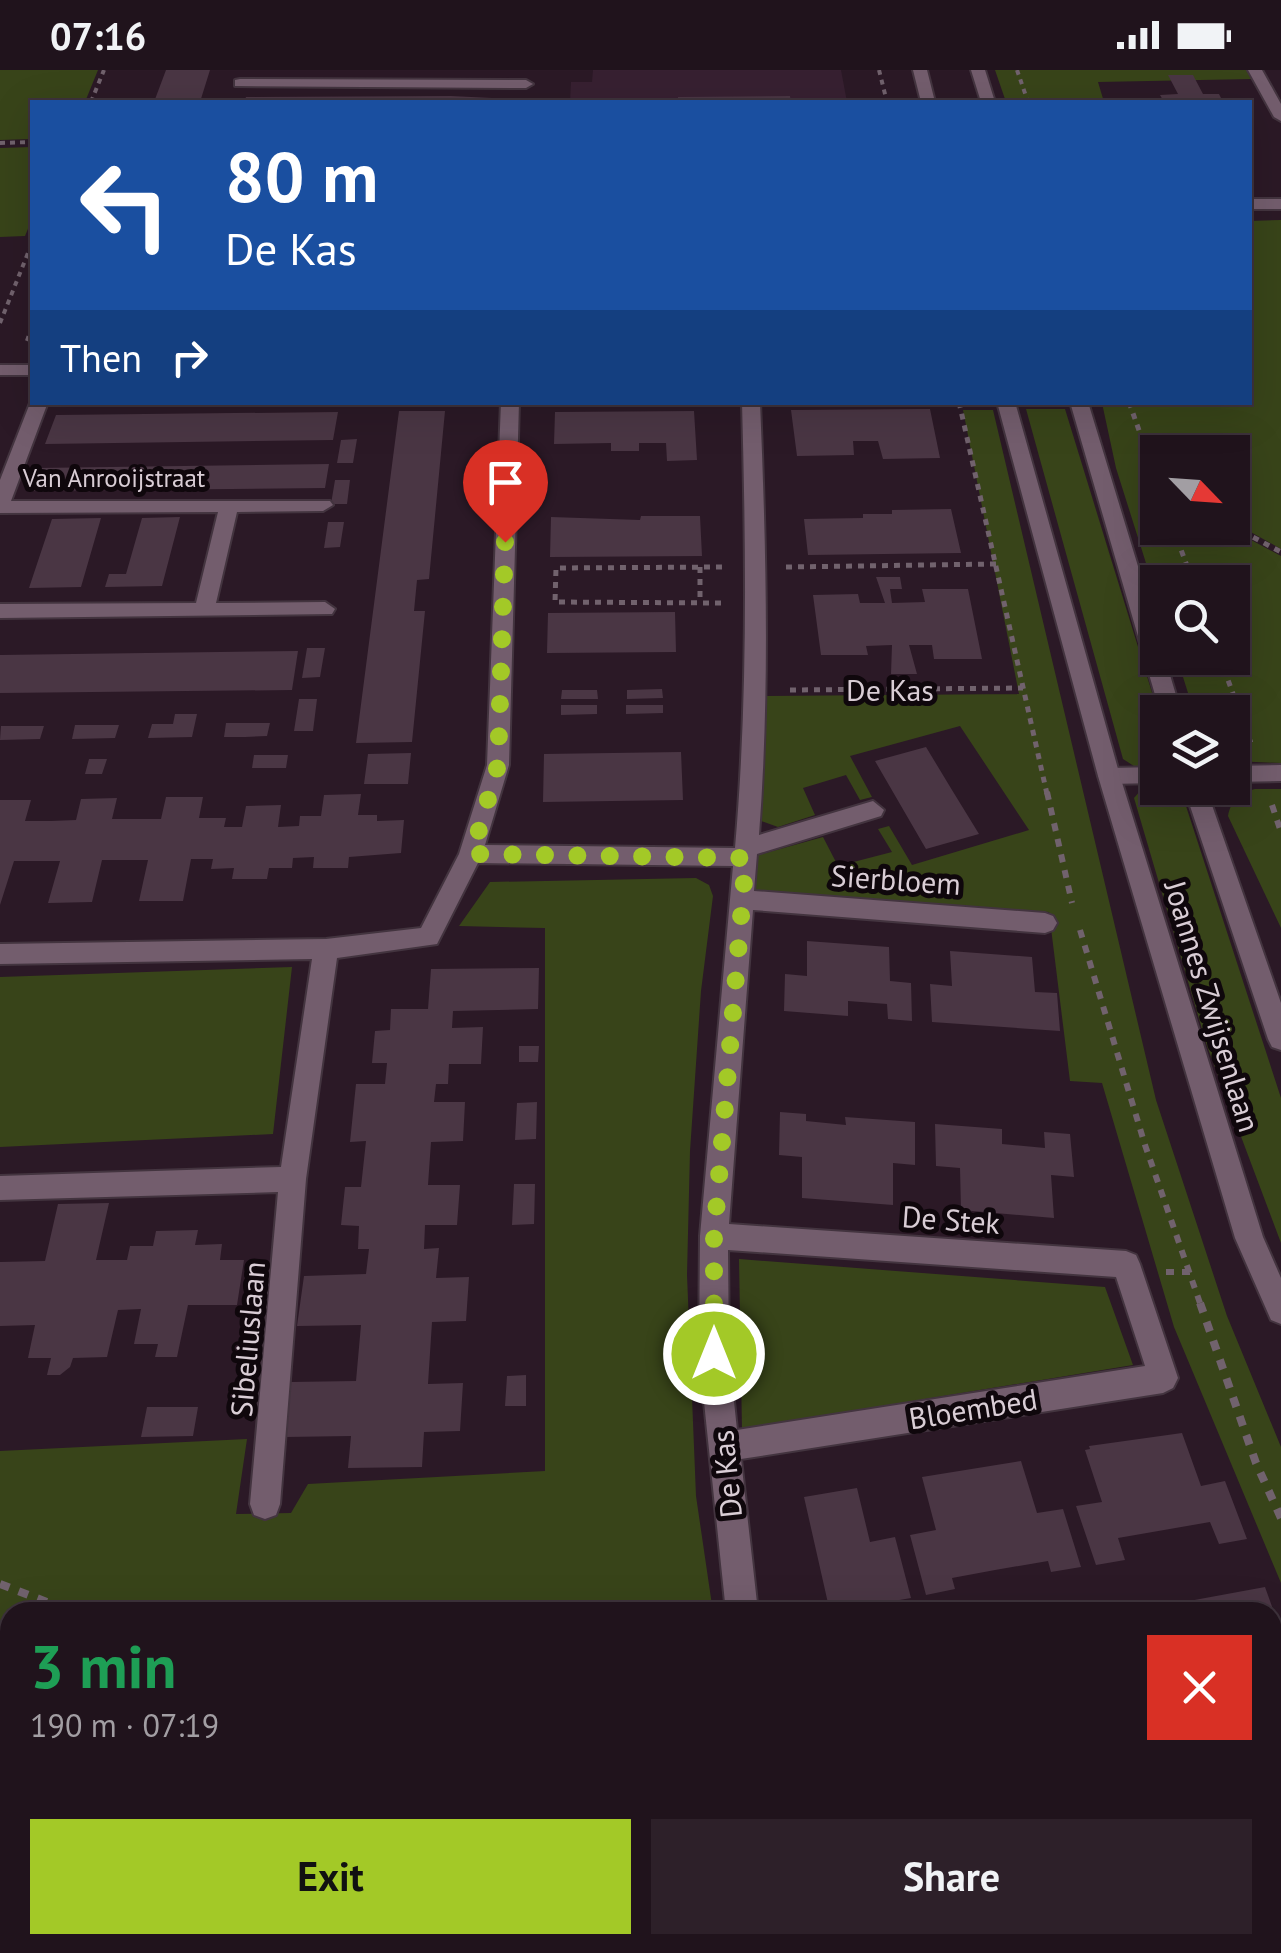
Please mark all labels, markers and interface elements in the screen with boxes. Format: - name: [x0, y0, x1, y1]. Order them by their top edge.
- text: 07:16: [50, 11, 146, 60]
- text: 80 m: [225, 131, 378, 221]
- icon: left: [60, 140, 190, 270]
- text: De Kas: [225, 219, 357, 277]
- icon: right: [162, 330, 217, 385]
- text: Then: [60, 333, 142, 382]
- north arrow: [1140, 435, 1250, 545]
- map controls: [1140, 435, 1250, 805]
- pin: [463, 440, 548, 543]
- icon: arrive: [478, 455, 533, 510]
- street label: Van Anrooijstraat: [22, 462, 206, 494]
- button: search: [1140, 565, 1250, 675]
- street label: De Kas: [846, 670, 934, 709]
- button: layers: [1140, 695, 1250, 805]
- street label: Sierbloem: [830, 855, 962, 903]
- street label: Joannes Zwijsenlaan: [1156, 874, 1270, 1136]
- street label: De Stek: [901, 1196, 1002, 1242]
- street label: Sibeliuslaan: [221, 1260, 273, 1418]
- position arrow: [662, 1302, 766, 1406]
- street label: Bloembed: [906, 1379, 1040, 1437]
- street label: De Kas: [702, 1428, 750, 1520]
- text: 3 min: [30, 1627, 176, 1705]
- button: close: [1147, 1635, 1252, 1740]
- text: 190 m · 07:19: [30, 1704, 219, 1746]
- button: Exit: [30, 1819, 631, 1934]
- button: Share: [651, 1819, 1252, 1934]

